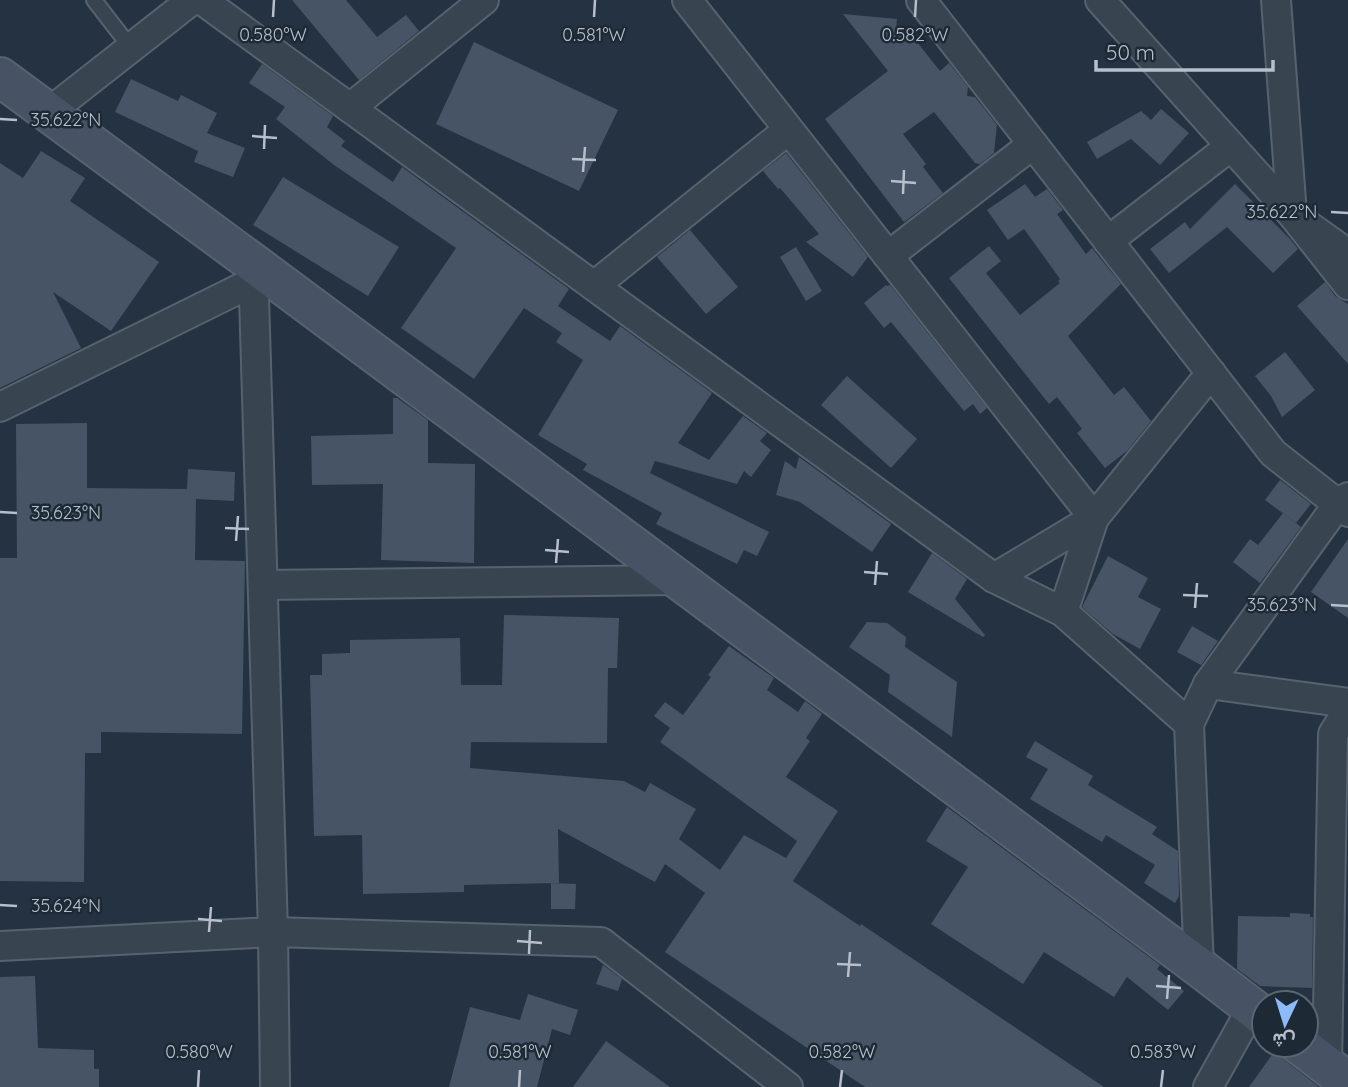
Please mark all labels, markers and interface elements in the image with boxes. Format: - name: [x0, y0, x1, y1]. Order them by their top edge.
- text: 0.580°W: [239, 23, 307, 46]
- text: 0.581°W: [562, 23, 626, 46]
- text: 0.582°W: [882, 23, 948, 46]
- scale bar: [1096, 28, 1273, 72]
- text: 50 m: [1106, 39, 1155, 65]
- text: 35.622°N: [31, 108, 101, 131]
- text: 35.622°N: [1247, 200, 1317, 223]
- text: 35.623°N: [31, 501, 101, 524]
- text: 35.623°N: [1247, 593, 1317, 616]
- text: 35.624°N: [31, 894, 101, 917]
- north arrow: [1250, 989, 1320, 1059]
- text: ش: [1271, 1028, 1296, 1054]
- text: 0.580°W: [165, 1040, 233, 1063]
- text: 0.581°W: [488, 1040, 552, 1063]
- text: 0.582°W: [809, 1040, 875, 1063]
- text: 0.583°W: [1130, 1040, 1196, 1063]

